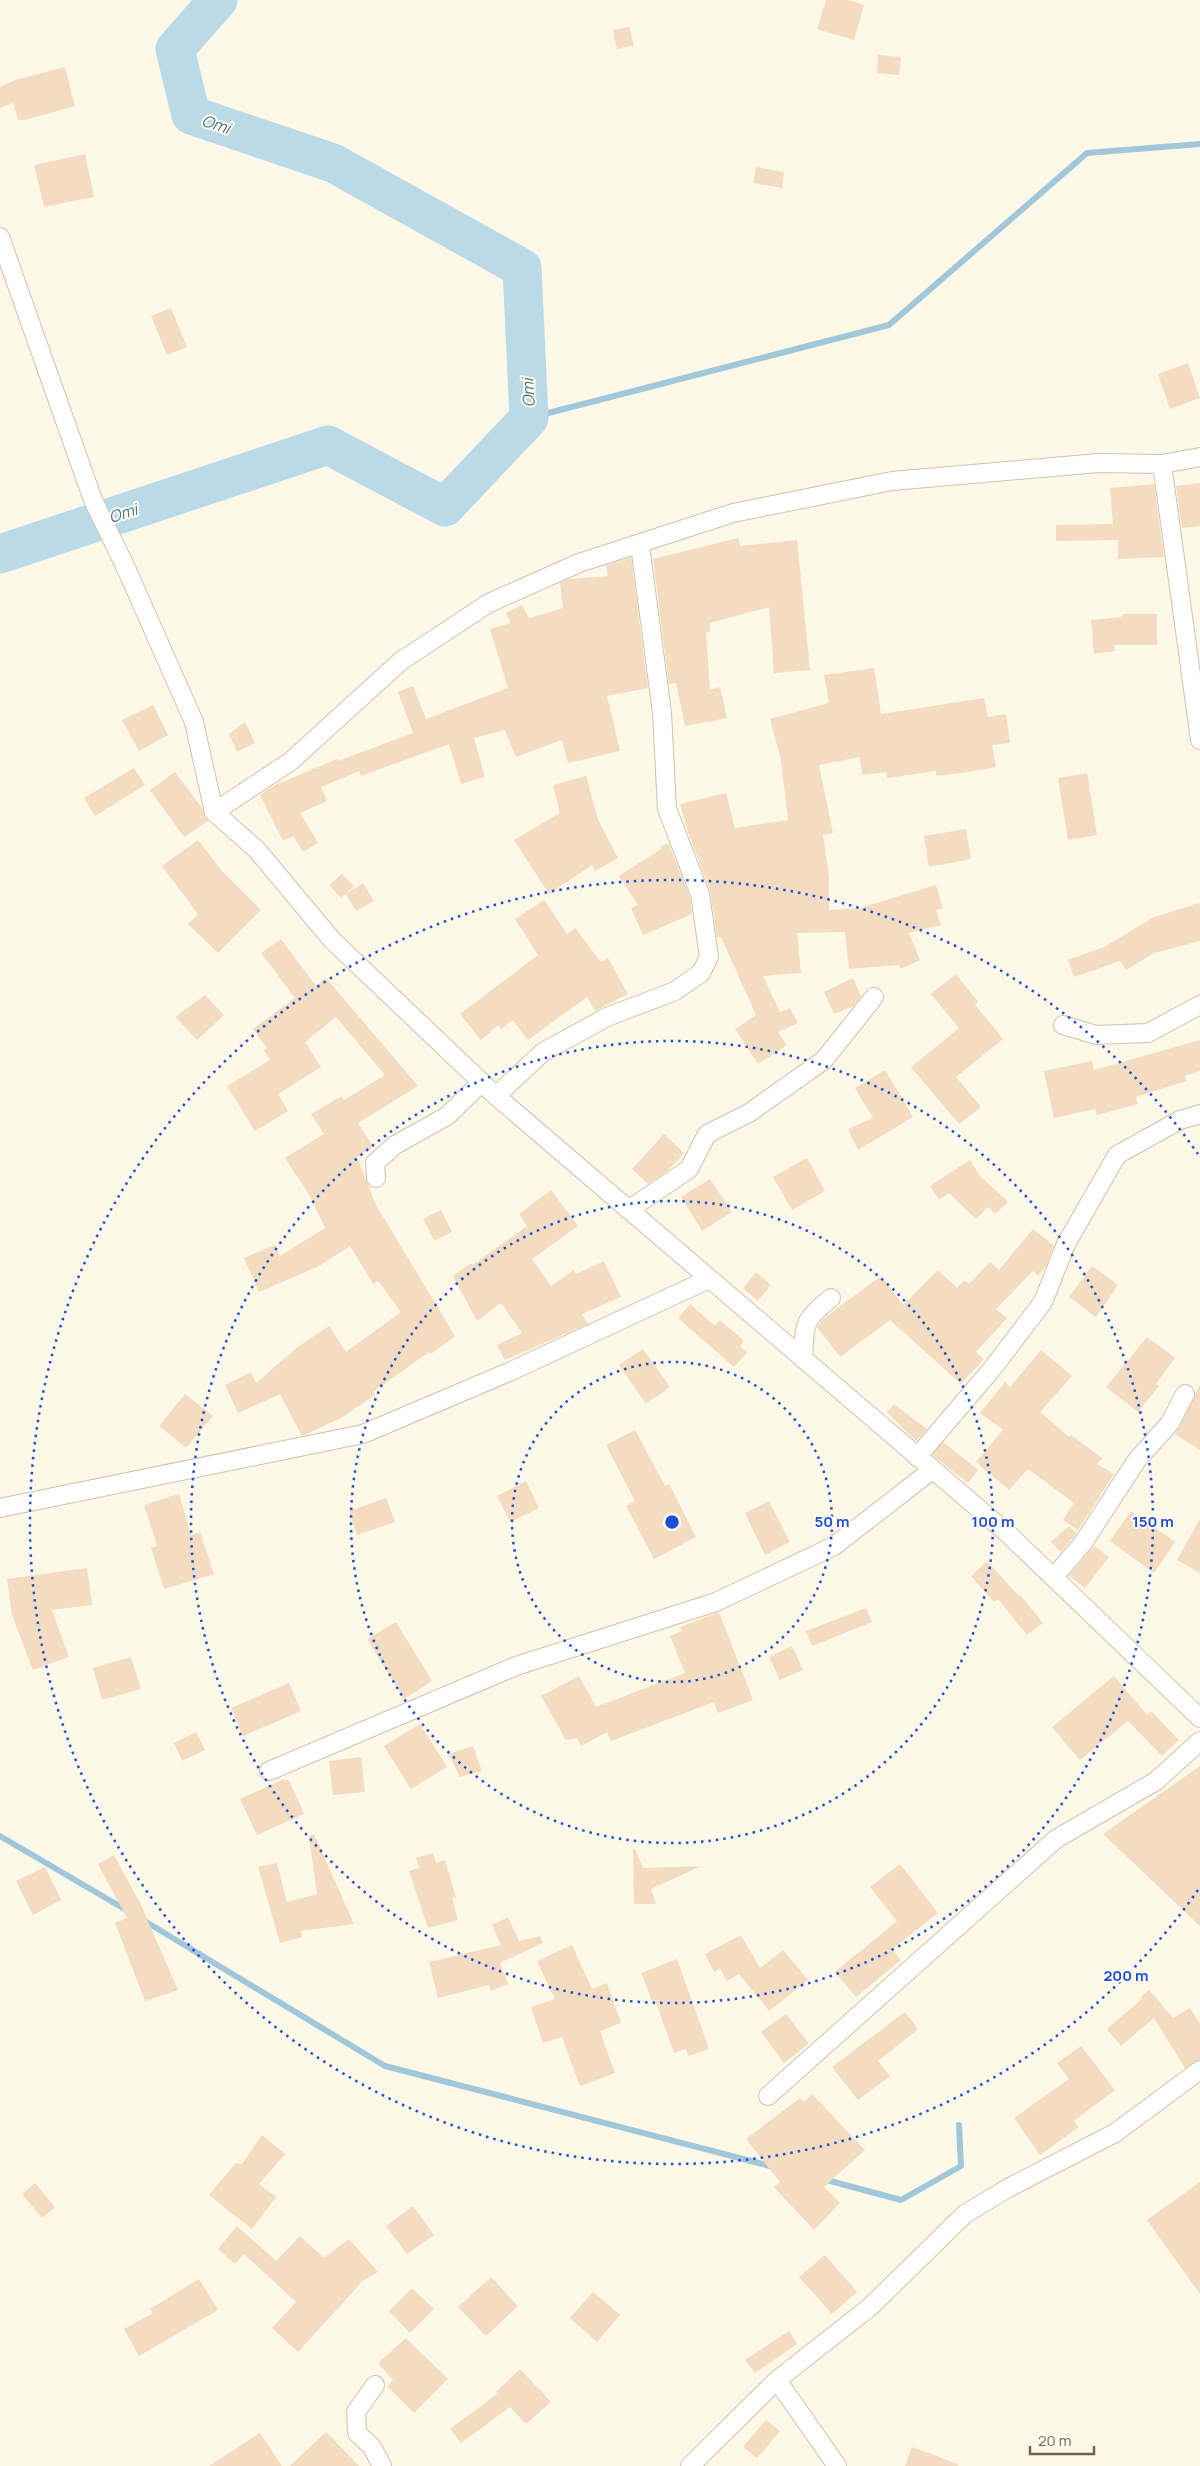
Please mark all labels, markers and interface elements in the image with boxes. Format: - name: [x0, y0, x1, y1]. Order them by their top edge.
- water label: Omi: [199, 109, 235, 140]
- water label: Omi: [516, 376, 540, 408]
- water label: Omi: [106, 497, 142, 528]
- text: 50 m: [814, 1511, 850, 1532]
- text: 100 m: [972, 1511, 1014, 1532]
- text: 150 m: [1132, 1511, 1174, 1532]
- centre of rings: [663, 1513, 681, 1531]
- text: 200 m: [1103, 1965, 1149, 1986]
- scale bar: [1030, 2424, 1094, 2456]
- text: 20 m: [1038, 2430, 1071, 2451]

